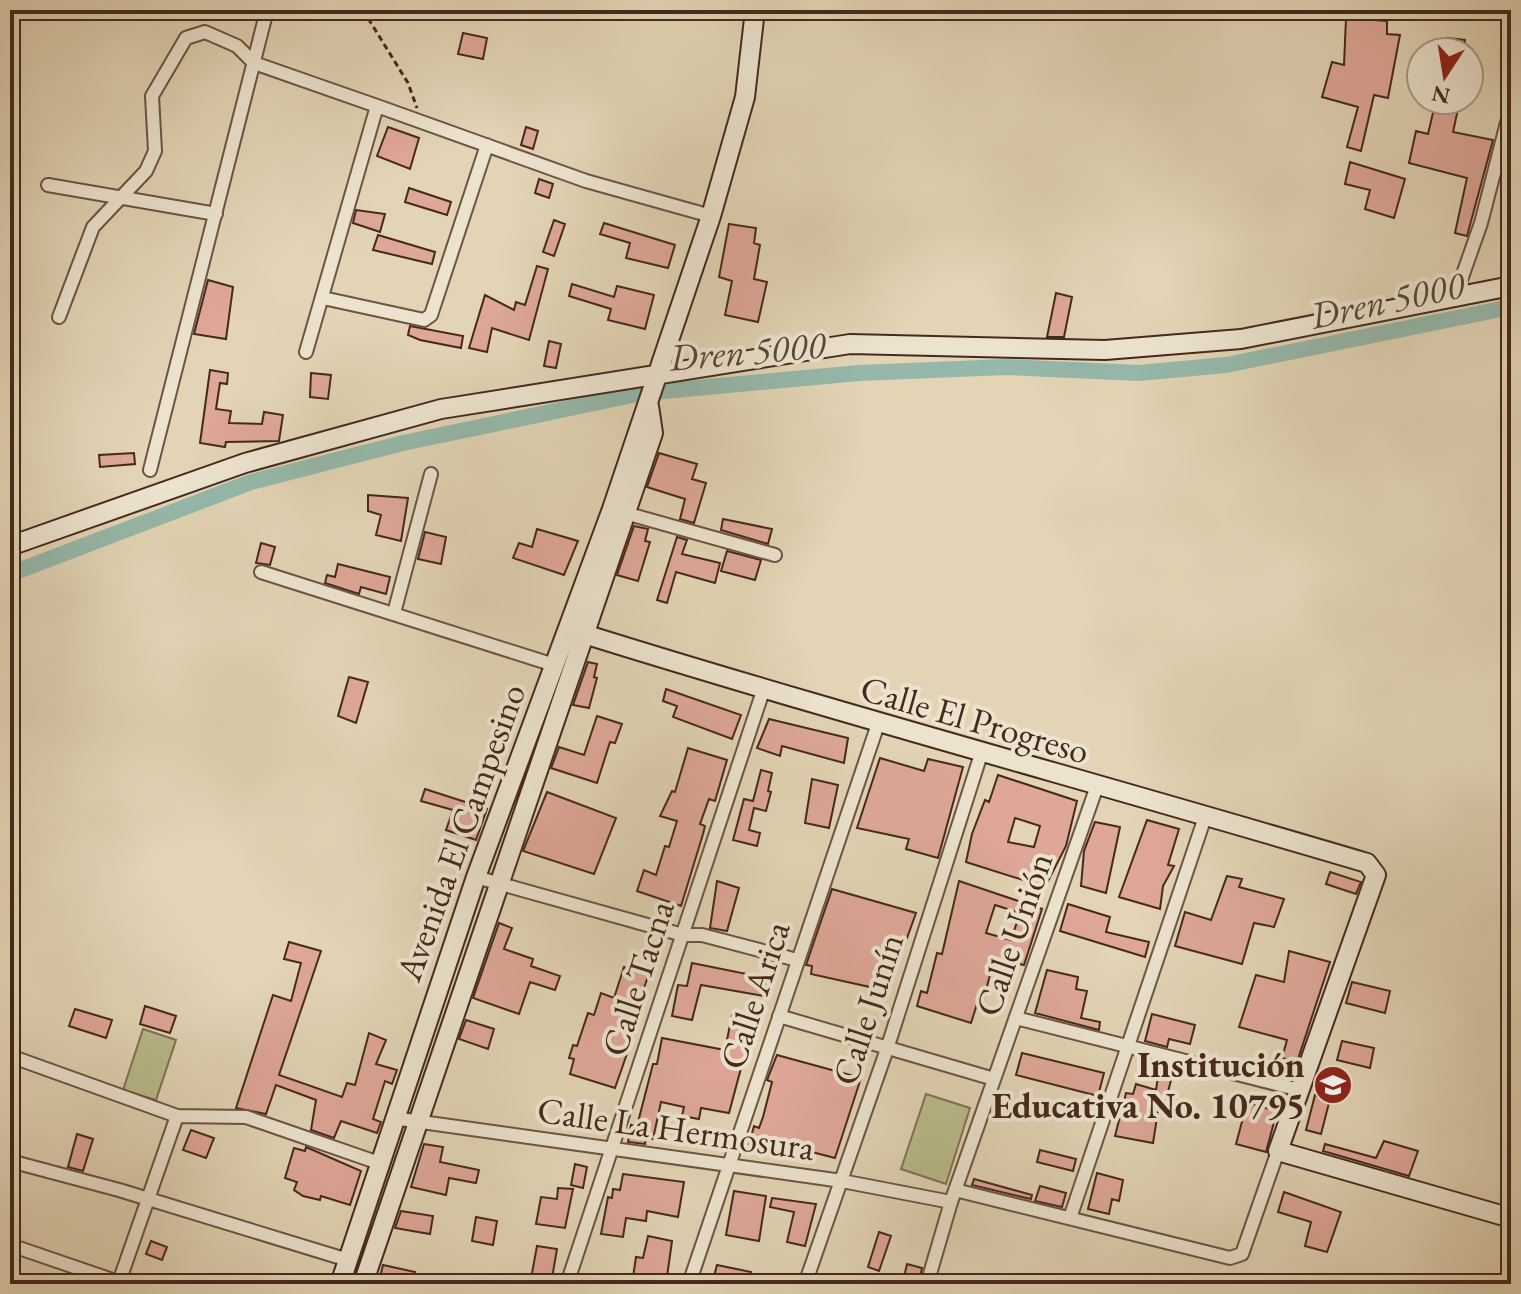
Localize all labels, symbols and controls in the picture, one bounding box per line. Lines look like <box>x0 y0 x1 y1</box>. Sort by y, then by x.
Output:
north arrow <box>1405 36 1485 116</box>
text: N <box>1429 79 1453 111</box>
water label: Dren 5000 <box>1304 259 1470 340</box>
water label: Dren 5000 <box>666 319 829 382</box>
street label: Calle El Progreso <box>855 664 1095 775</box>
street label: Avenida El Campesino <box>385 677 536 988</box>
street label: Calle Unión <box>964 846 1063 1022</box>
street label: Calle Tacna <box>590 894 685 1062</box>
street label: Calle Arica <box>709 915 801 1075</box>
street label: Calle Junín <box>821 927 914 1091</box>
place label: Institución Educativa No. 10795 <box>991 1041 1305 1129</box>
school or university icon: Institución Educativa No. 10795 <box>1312 1064 1354 1106</box>
street label: Calle La Hermosura <box>534 1086 818 1171</box>

